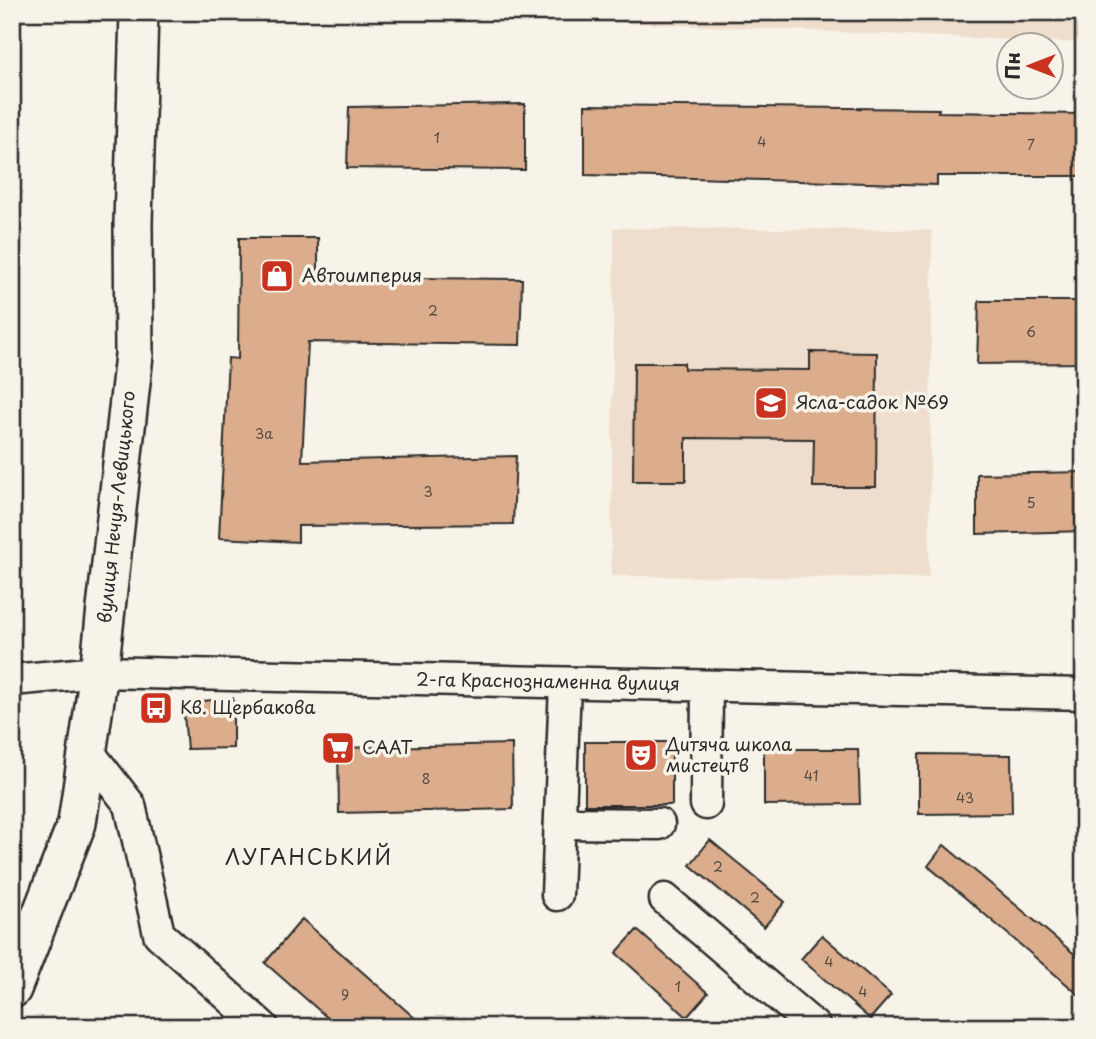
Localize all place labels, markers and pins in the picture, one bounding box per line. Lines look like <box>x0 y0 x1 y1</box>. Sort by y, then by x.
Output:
shop icon: Автоимперия <box>258 257 296 295</box>
place label: Автоимперия <box>302 261 422 288</box>
school or university icon: Ясла-садок №69 <box>752 384 790 422</box>
place label: Ясла-садок №69 <box>796 388 949 415</box>
bus stop icon: Кв. Щербакова <box>137 689 175 727</box>
place label: Кв. Щербакова <box>180 693 316 720</box>
supermarket icon: СААТ <box>319 729 357 767</box>
place label: Дитяча школа мистецтв <box>665 730 793 778</box>
place label: СААТ <box>362 733 413 760</box>
theatre icon: Дитяча школа мистецтв <box>622 736 660 774</box>

